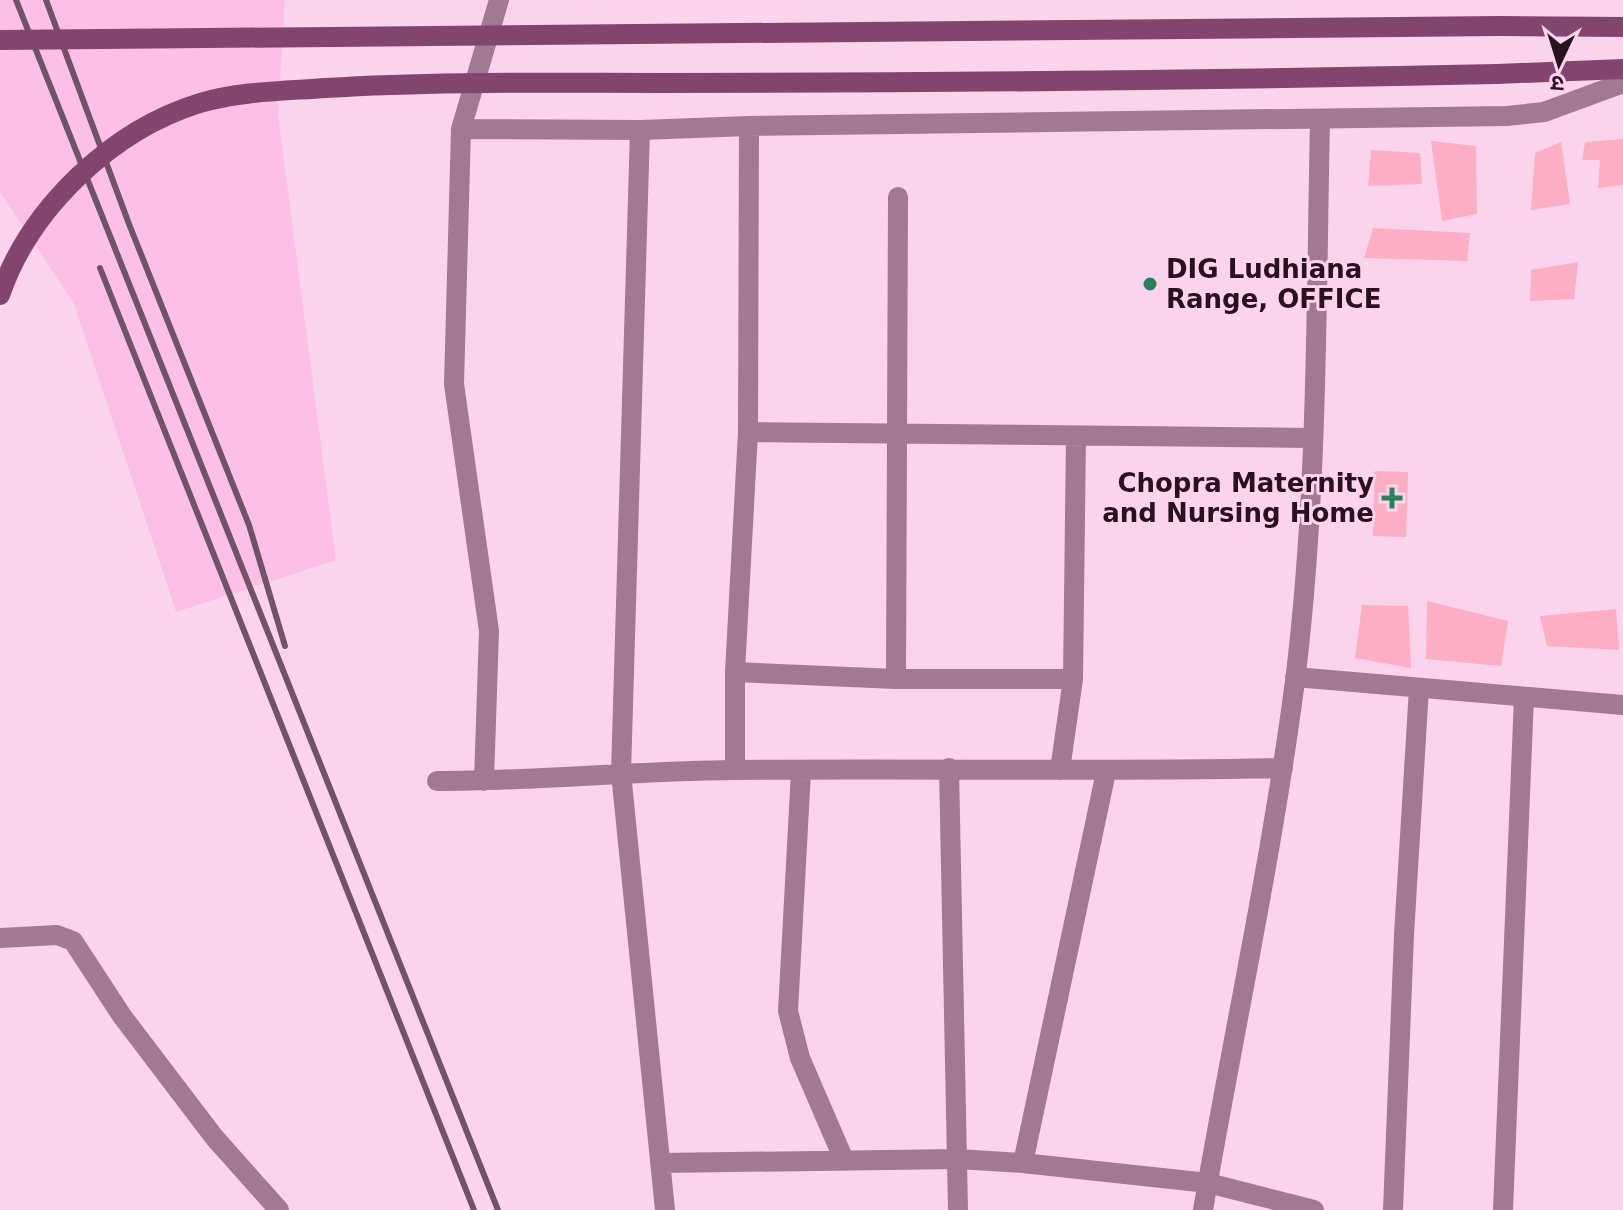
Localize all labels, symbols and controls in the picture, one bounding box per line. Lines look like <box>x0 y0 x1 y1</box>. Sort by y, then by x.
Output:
north arrow <box>1519 24 1599 104</box>
text: उ <box>1549 70 1565 96</box>
place label: DIG Ludhiana Range, OFFICE <box>1166 254 1381 314</box>
marker: DIG Ludhiana Range, OFFICE <box>1141 275 1159 293</box>
place label: Chopra Maternity and Nursing Home <box>1102 468 1374 528</box>
marker: Chopra Maternity and Nursing Home <box>1381 487 1403 509</box>

